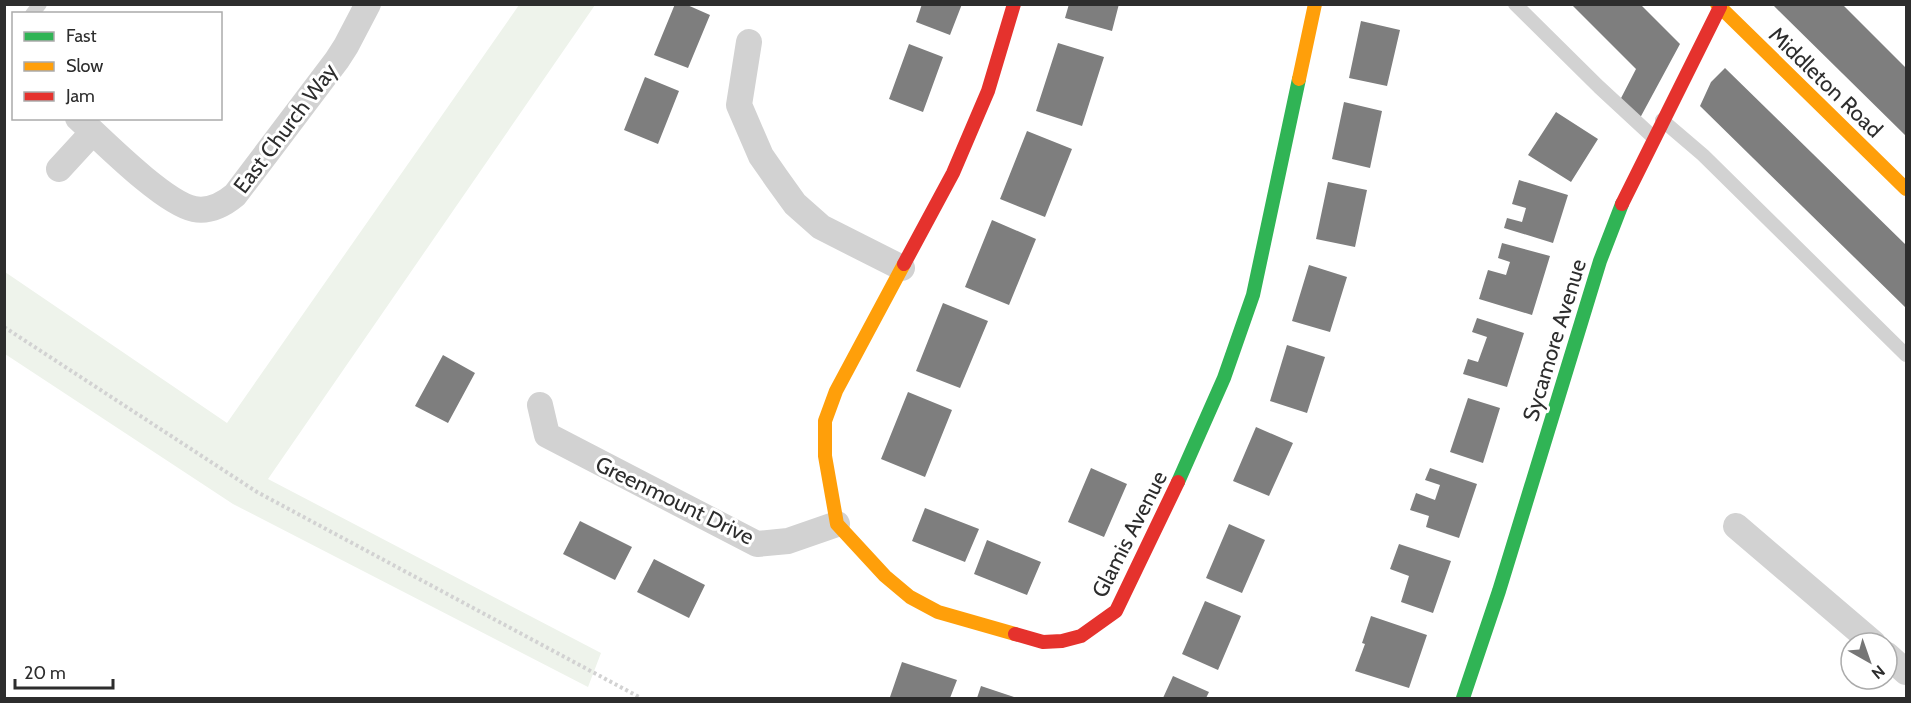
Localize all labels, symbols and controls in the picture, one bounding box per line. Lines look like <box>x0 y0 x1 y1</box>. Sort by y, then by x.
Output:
legend <box>12 12 222 120</box>
street label: Middleton Road <box>1763 21 1888 143</box>
text: Fast <box>66 25 97 47</box>
text: Slow <box>66 55 103 77</box>
street label: East Church Way <box>228 58 343 199</box>
text: Jam <box>65 85 95 107</box>
street label: Sycamore Avenue <box>1517 256 1592 424</box>
street label: Greenmount Drive <box>591 450 758 550</box>
street label: Glamis Avenue <box>1086 467 1173 602</box>
north arrow <box>1839 631 1899 691</box>
scale bar <box>15 652 112 690</box>
text: N <box>1868 661 1889 683</box>
text: 20 m <box>24 662 66 684</box>

